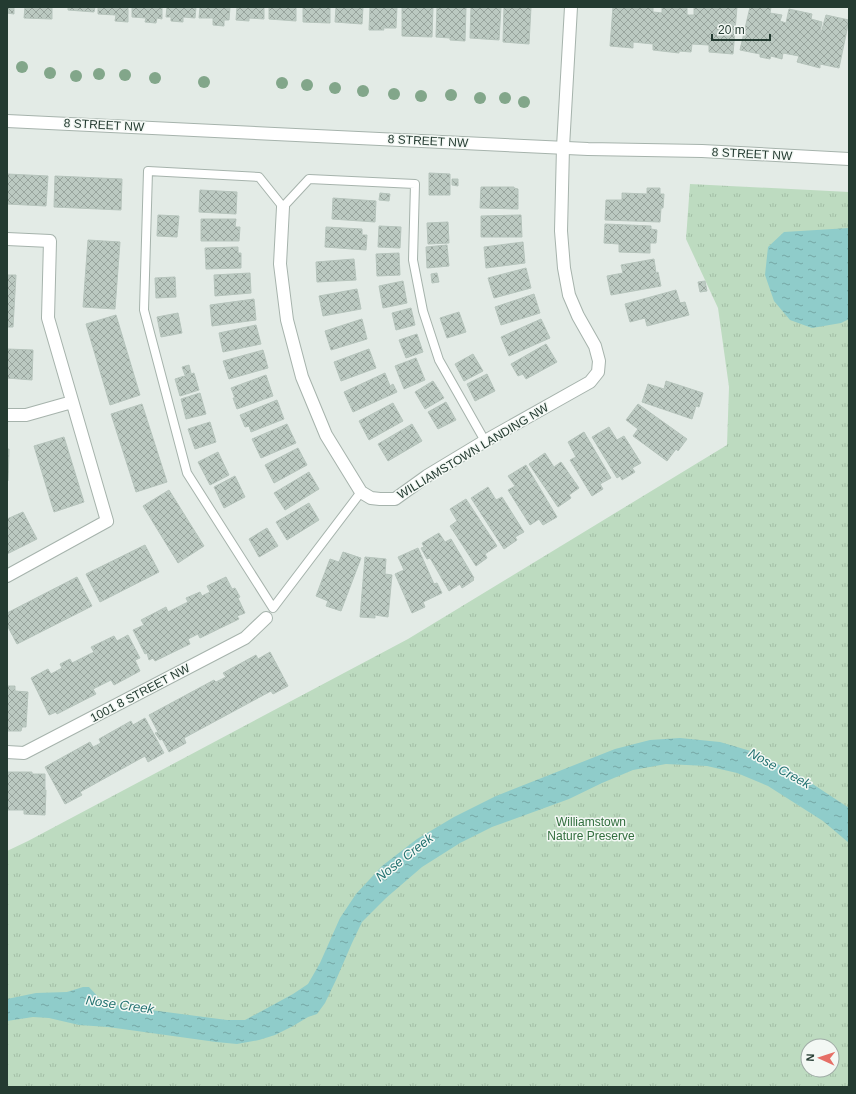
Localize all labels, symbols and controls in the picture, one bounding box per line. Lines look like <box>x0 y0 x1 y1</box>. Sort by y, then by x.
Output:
scale bar <box>712 16 770 42</box>
text: 20 m <box>718 23 745 37</box>
street label: 8 STREET NW <box>63 116 145 134</box>
street label: 8 STREET NW <box>387 132 469 150</box>
street label: 8 STREET NW <box>711 145 793 163</box>
street label: WILLIAMSTOWN LANDING NW <box>395 400 552 502</box>
street label: 1001 8 STREET NW <box>88 661 193 725</box>
water label: Nose Creek <box>746 745 815 792</box>
park label: Williamstown Nature Preserve <box>547 815 635 843</box>
water label: Nose Creek <box>373 829 437 884</box>
water label: Nose Creek <box>85 992 156 1017</box>
north arrow <box>800 1038 840 1078</box>
text: N <box>804 1053 816 1062</box>

